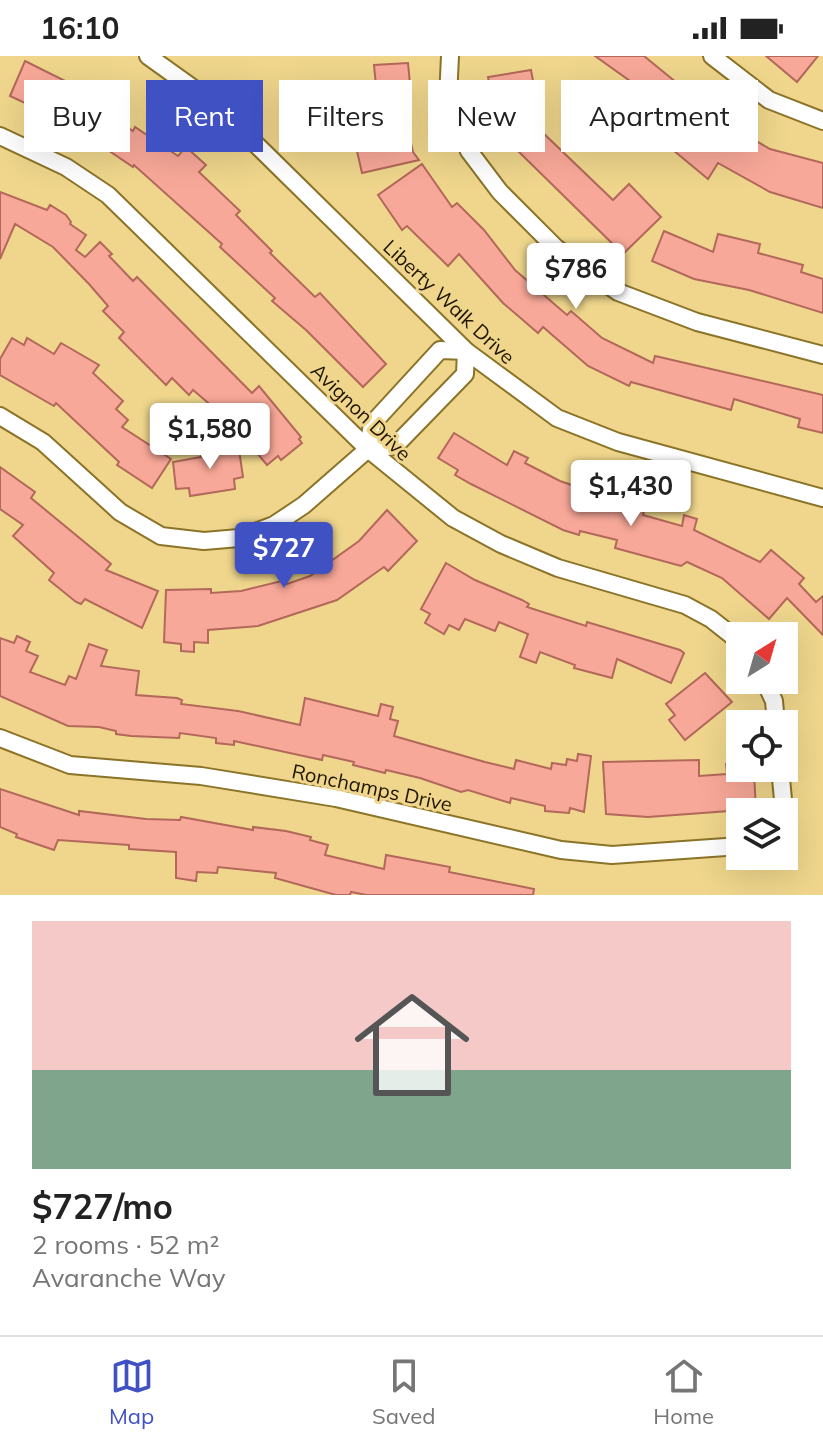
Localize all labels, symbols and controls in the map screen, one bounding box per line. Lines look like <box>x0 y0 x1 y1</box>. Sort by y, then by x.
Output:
text: 16:10 <box>40 9 119 47</box>
chip: Buy <box>24 80 130 152</box>
chip: Rent <box>146 80 263 152</box>
chip: Filters <box>279 80 412 152</box>
chip: New <box>428 80 545 152</box>
chip: Apartment <box>561 80 758 152</box>
street label: Liberty Walk Drive <box>378 234 520 369</box>
pin: $786 <box>529 243 623 311</box>
text: $786 <box>545 252 607 285</box>
street label: Avignon Drive <box>306 357 417 466</box>
pin: $1,580 <box>145 403 275 471</box>
text: $1,580 <box>168 412 252 445</box>
pin: $1,430 <box>566 460 696 528</box>
text: $1,430 <box>589 469 673 502</box>
pin: $727 <box>237 522 331 590</box>
text: $727 <box>253 531 315 564</box>
north arrow <box>726 622 798 694</box>
map controls <box>726 622 798 870</box>
button: locate <box>726 710 798 782</box>
street label: Ronchamps Drive <box>290 758 455 817</box>
button: layers <box>726 798 798 870</box>
icon: home <box>340 973 484 1117</box>
text: $727/mo <box>32 1185 173 1228</box>
text: 2 rooms · 52 m² <box>32 1228 219 1261</box>
text: Avaranche Way <box>32 1261 225 1294</box>
tab: Map <box>109 1354 154 1430</box>
tab: Saved <box>372 1354 436 1430</box>
tab: Home <box>653 1354 714 1430</box>

